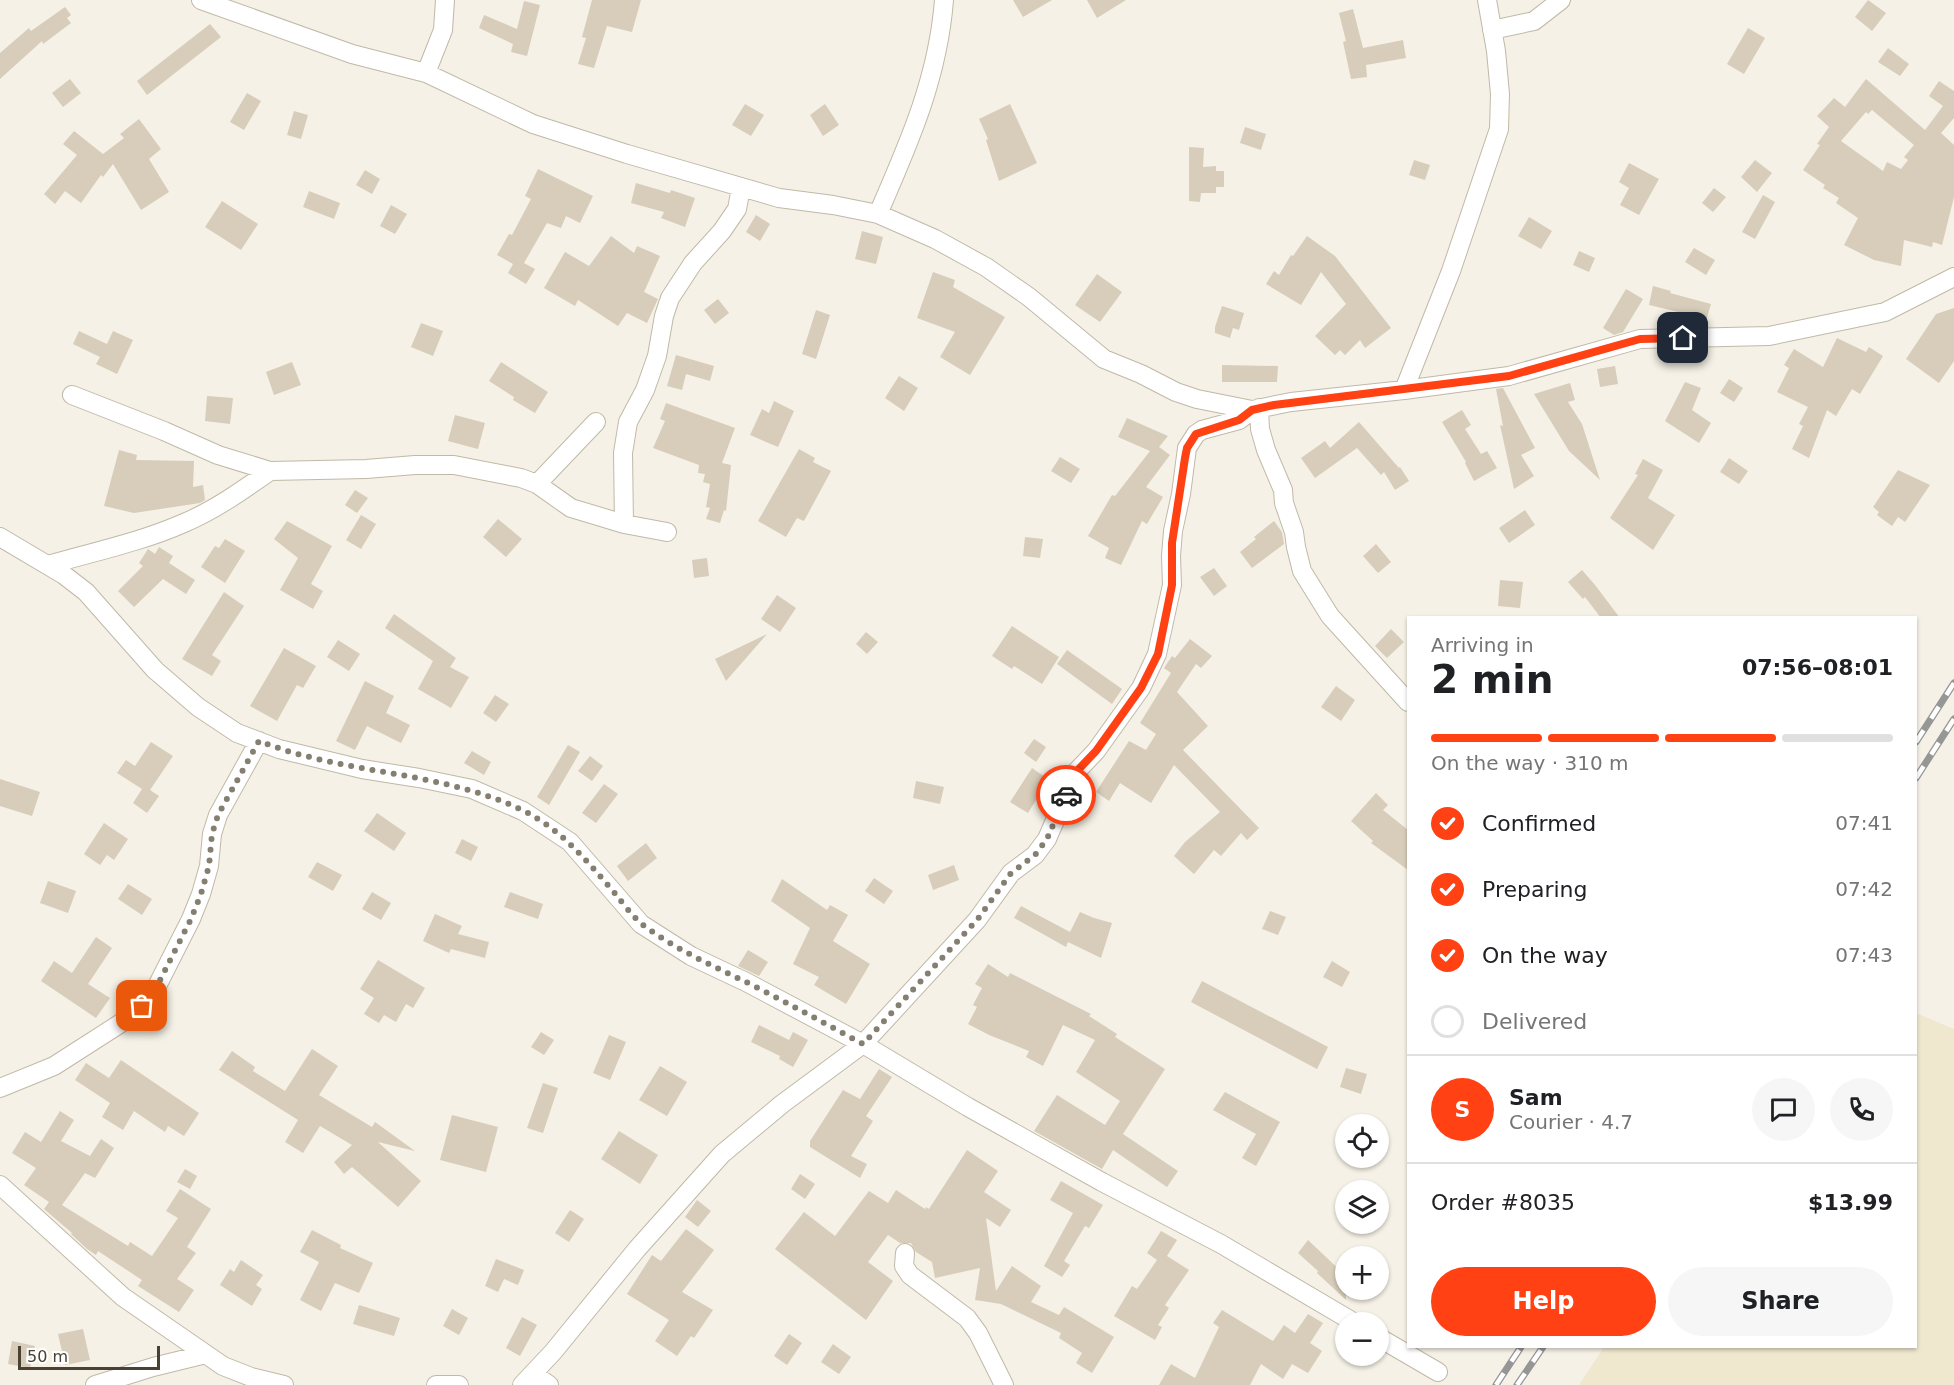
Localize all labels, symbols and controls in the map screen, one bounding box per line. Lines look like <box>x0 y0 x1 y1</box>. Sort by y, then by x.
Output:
pin <box>1657 312 1708 363</box>
icon: home <box>1666 321 1699 354</box>
text: Arriving in <box>1431 633 1534 657</box>
text: 07:56–08:01 <box>1742 655 1893 680</box>
text: 2 min <box>1431 657 1553 702</box>
text: On the way · 310 m <box>1431 751 1629 775</box>
courier <box>1036 765 1096 825</box>
icon: car <box>1050 779 1083 812</box>
icon: check <box>1431 807 1464 840</box>
text: Confirmed <box>1482 811 1596 836</box>
text: 07:41 <box>1835 811 1893 835</box>
icon: check <box>1431 873 1464 906</box>
text: Preparing <box>1482 877 1588 902</box>
text: 07:42 <box>1835 877 1893 901</box>
icon: check <box>1431 939 1464 972</box>
text: On the way <box>1482 943 1608 968</box>
text: 07:43 <box>1835 943 1893 967</box>
pin <box>116 980 167 1031</box>
icon: bag <box>125 989 158 1022</box>
text: Delivered <box>1482 1009 1587 1034</box>
button: chat <box>1752 1078 1815 1141</box>
button: phone <box>1830 1078 1893 1141</box>
text: Sam <box>1509 1085 1563 1110</box>
text: S <box>1455 1097 1470 1122</box>
text: Courier · 4.7 <box>1509 1110 1633 1134</box>
map controls <box>1335 1114 1389 1366</box>
button: locate <box>1335 1114 1389 1168</box>
button: layers <box>1335 1180 1389 1234</box>
text: Order #8035 <box>1431 1190 1575 1215</box>
text: $13.99 <box>1808 1190 1893 1215</box>
button: + <box>1335 1246 1389 1300</box>
button: Help <box>1431 1267 1656 1336</box>
button: Share <box>1668 1267 1893 1336</box>
button: − <box>1335 1312 1389 1366</box>
scale bar <box>18 1343 160 1370</box>
text: 50 m <box>27 1347 68 1366</box>

